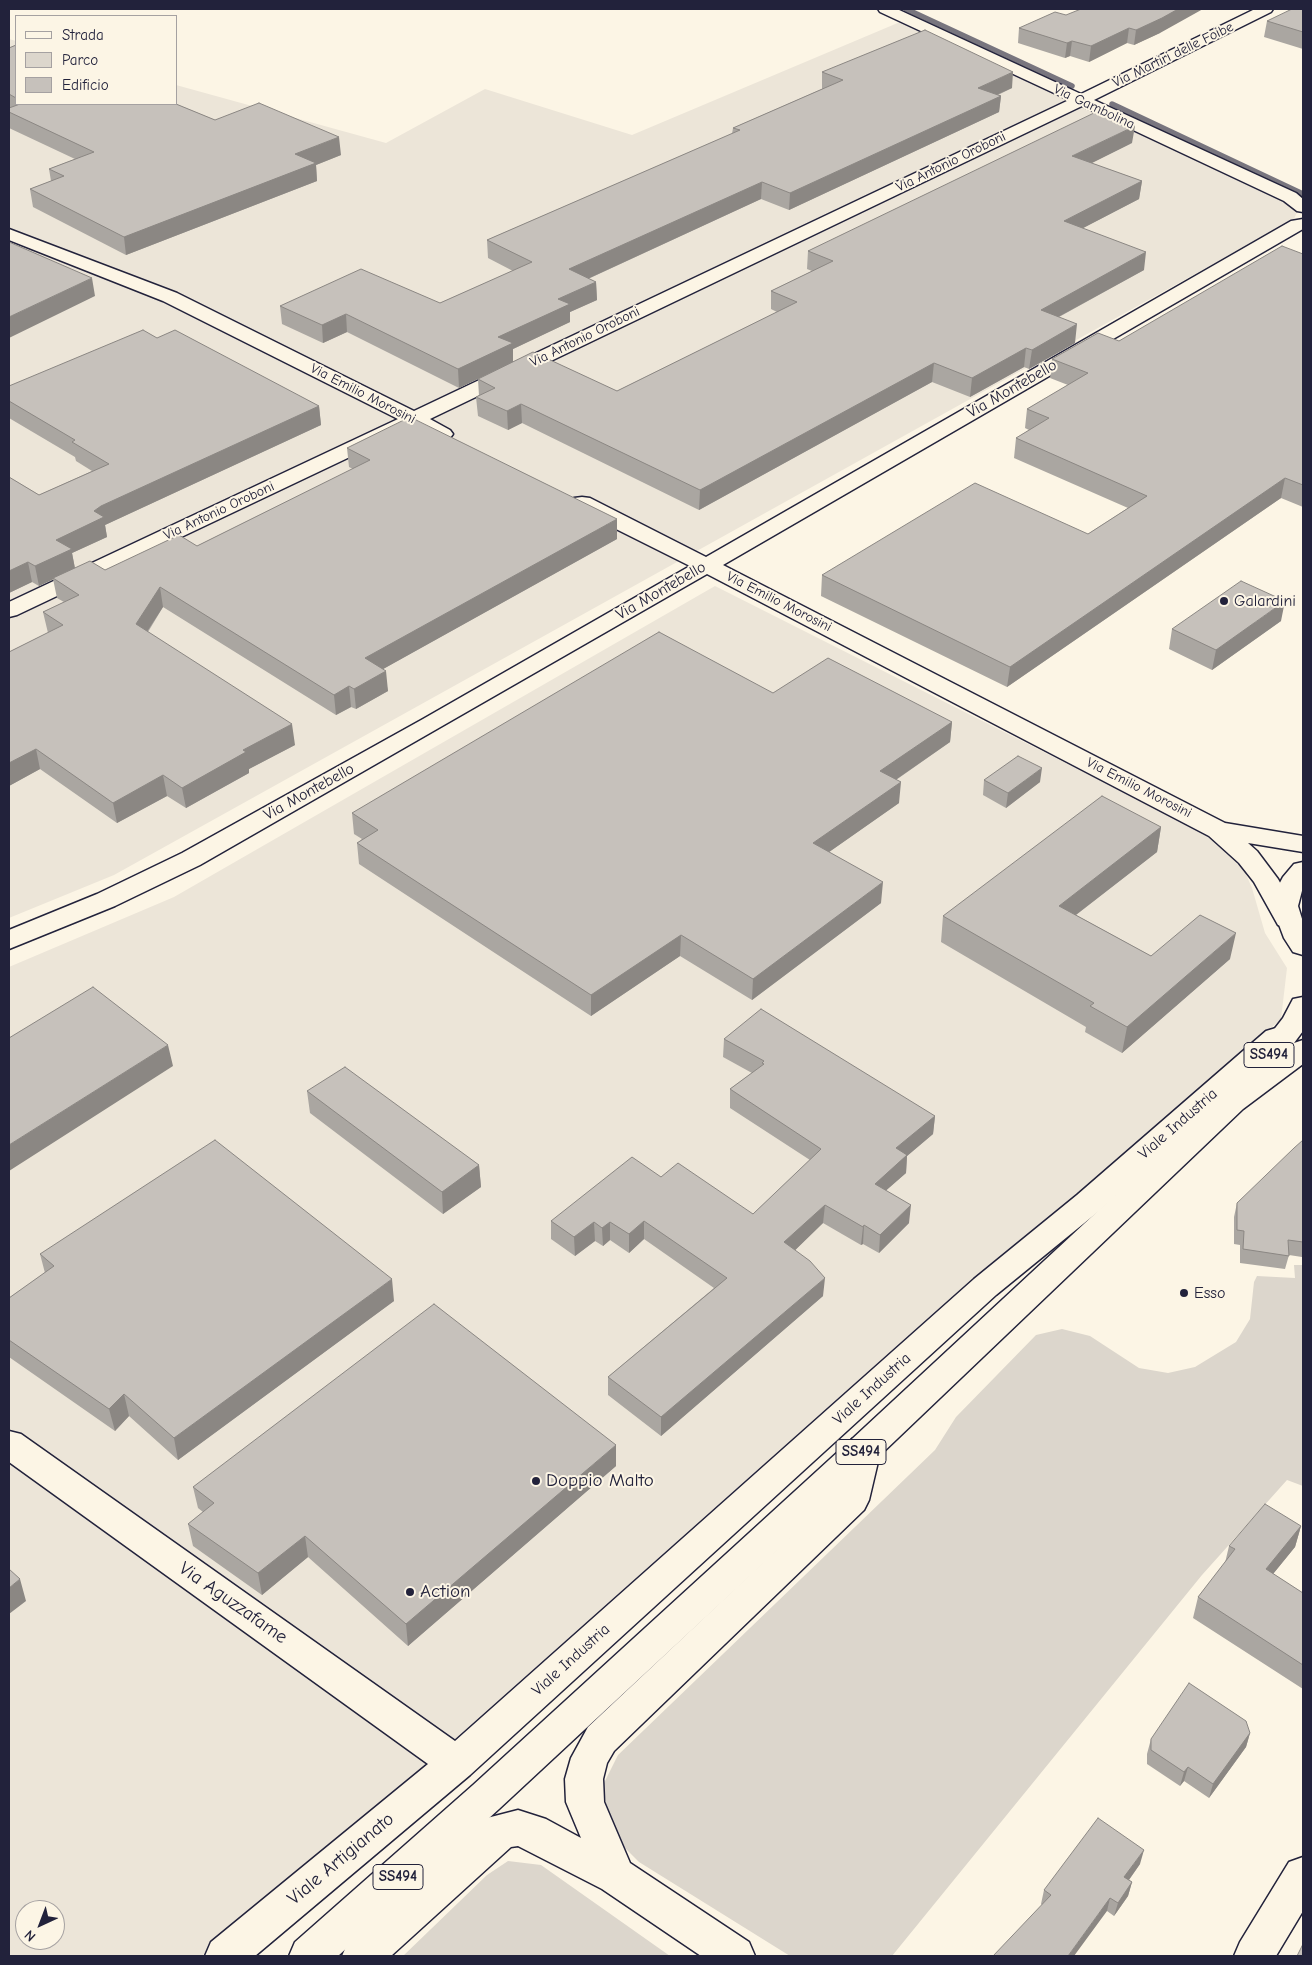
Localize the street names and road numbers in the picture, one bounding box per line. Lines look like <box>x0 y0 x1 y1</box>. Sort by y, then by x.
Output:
street label: Via Martiri delle Foibe <box>1110 18 1236 92</box>
street label: Via Gambolina <box>1051 81 1137 133</box>
street label: Via Antonio Oroboni <box>893 128 1009 196</box>
street label: Via Antonio Oroboni <box>527 303 643 371</box>
street label: Via Montebello <box>964 356 1060 422</box>
street label: Via Emilio Morosini <box>308 360 418 428</box>
street label: Via Antonio Oroboni <box>161 478 277 544</box>
street label: Via Montebello <box>613 558 709 624</box>
street label: Via Emilio Morosini <box>724 568 834 636</box>
street label: Via Emilio Morosini <box>1084 754 1194 822</box>
street label: Via Montebello <box>260 759 358 825</box>
road number: SS494 <box>1244 1042 1294 1068</box>
street label: Viale Industria <box>1135 1084 1221 1164</box>
street label: Viale Industria <box>829 1349 915 1429</box>
road number: SS494 <box>836 1440 886 1464</box>
street label: Via Aguzzafame <box>174 1557 292 1649</box>
street label: Viale Industria <box>528 1620 614 1700</box>
street label: Viale Artigianato <box>283 1808 399 1910</box>
road number: SS494 <box>373 1864 423 1890</box>

